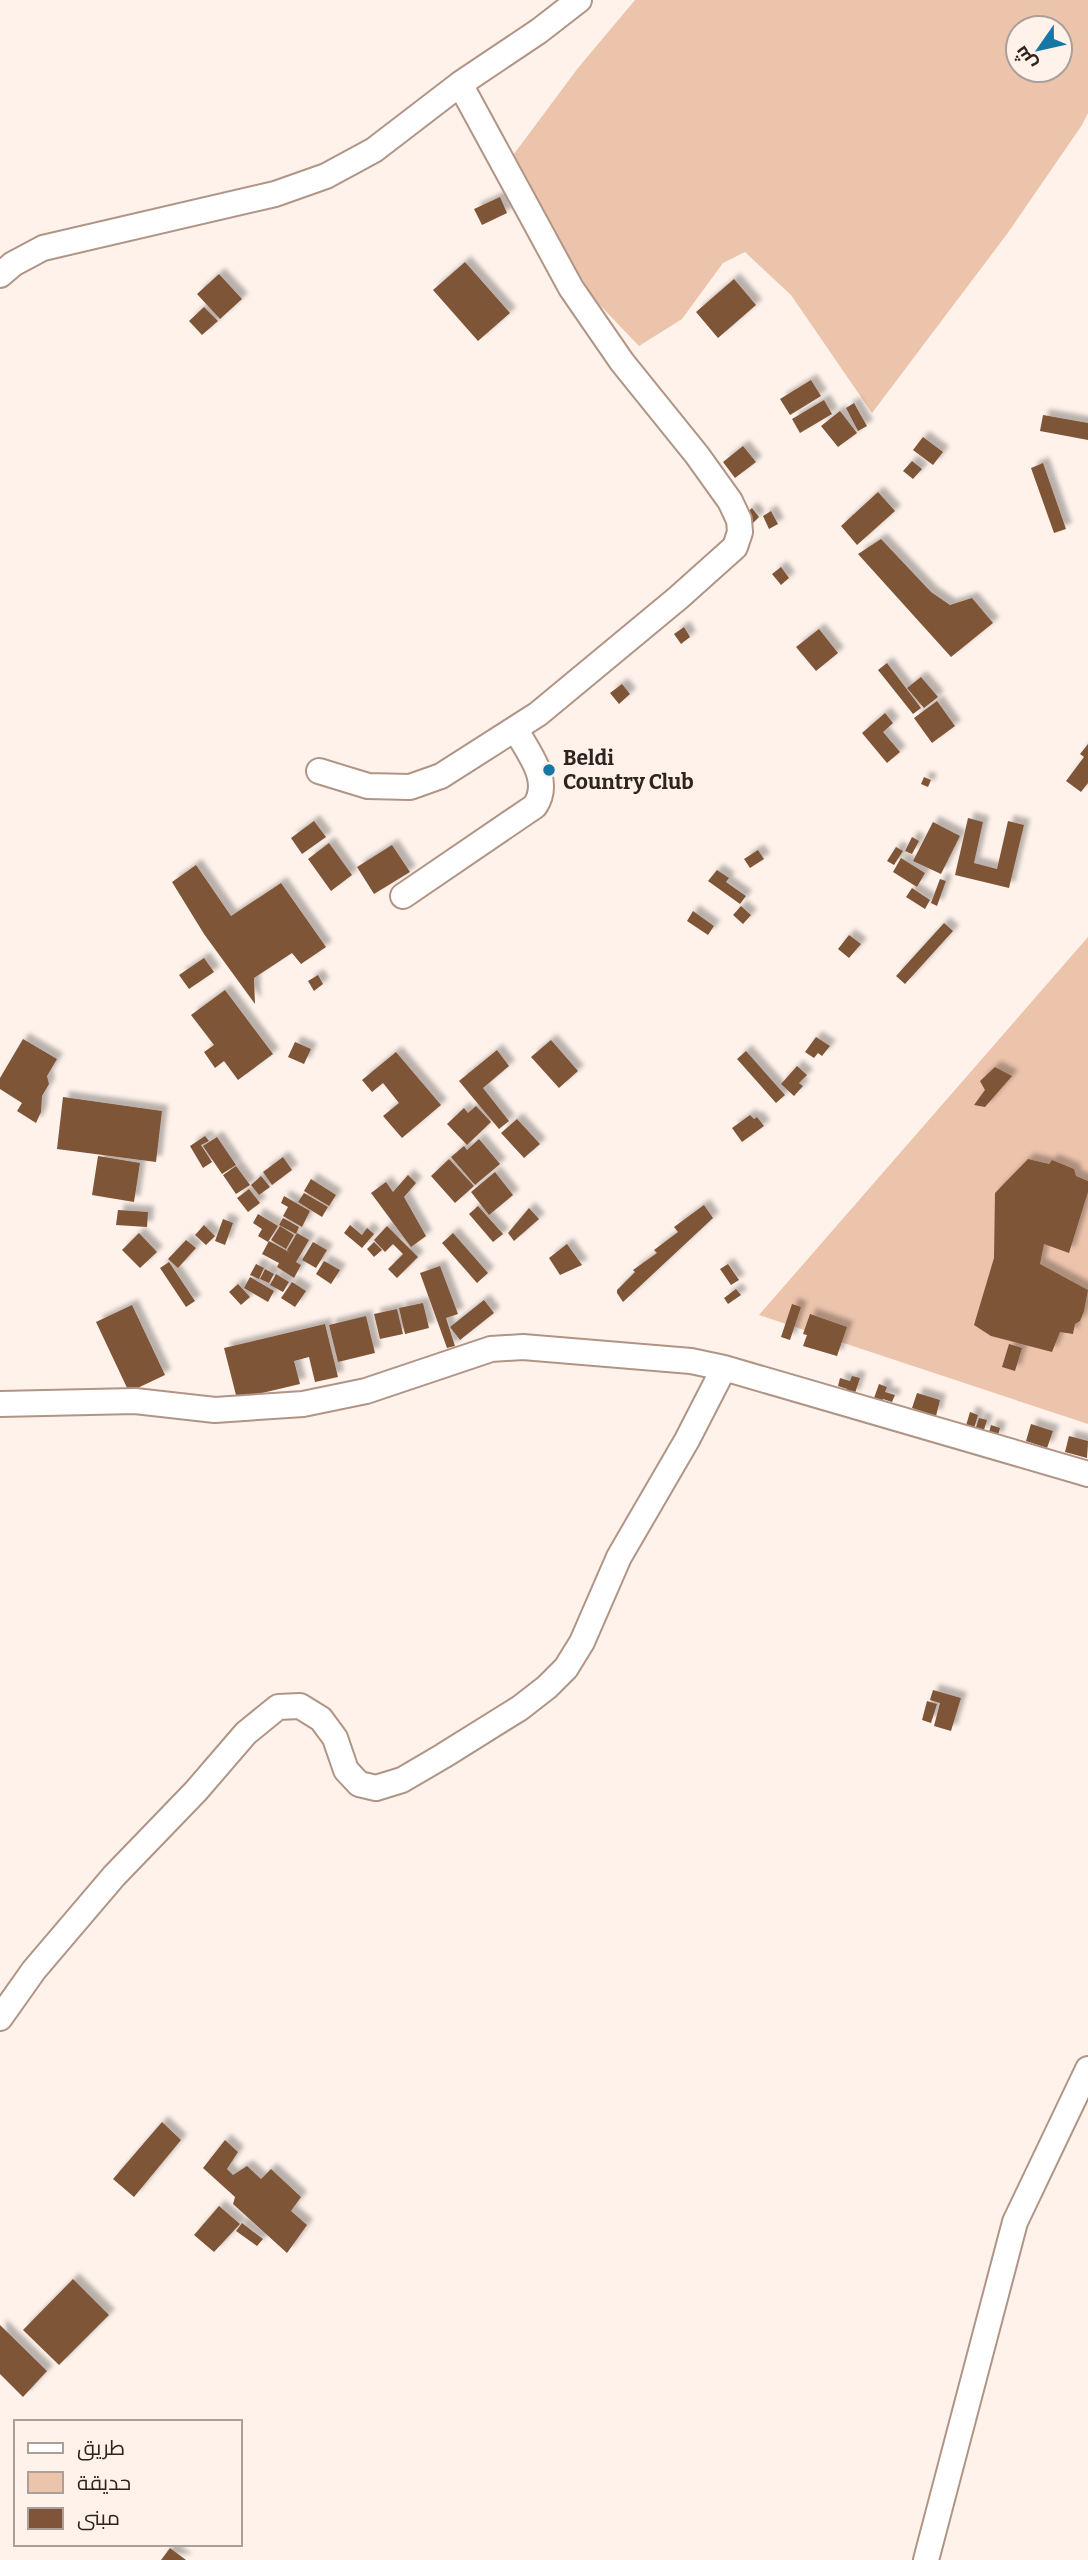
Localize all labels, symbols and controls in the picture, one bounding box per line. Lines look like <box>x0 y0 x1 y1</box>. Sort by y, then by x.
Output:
north arrow <box>1004 14 1074 84</box>
text: ش <box>1009 42 1042 75</box>
place label: Beldi Country Club <box>563 745 694 795</box>
marker: Beldi Country Club <box>541 762 557 778</box>
legend <box>14 2420 242 2546</box>
text: طريق <box>77 2435 125 2461</box>
text: حديقة <box>77 2470 131 2496</box>
text: مبنى <box>77 2505 120 2531</box>

